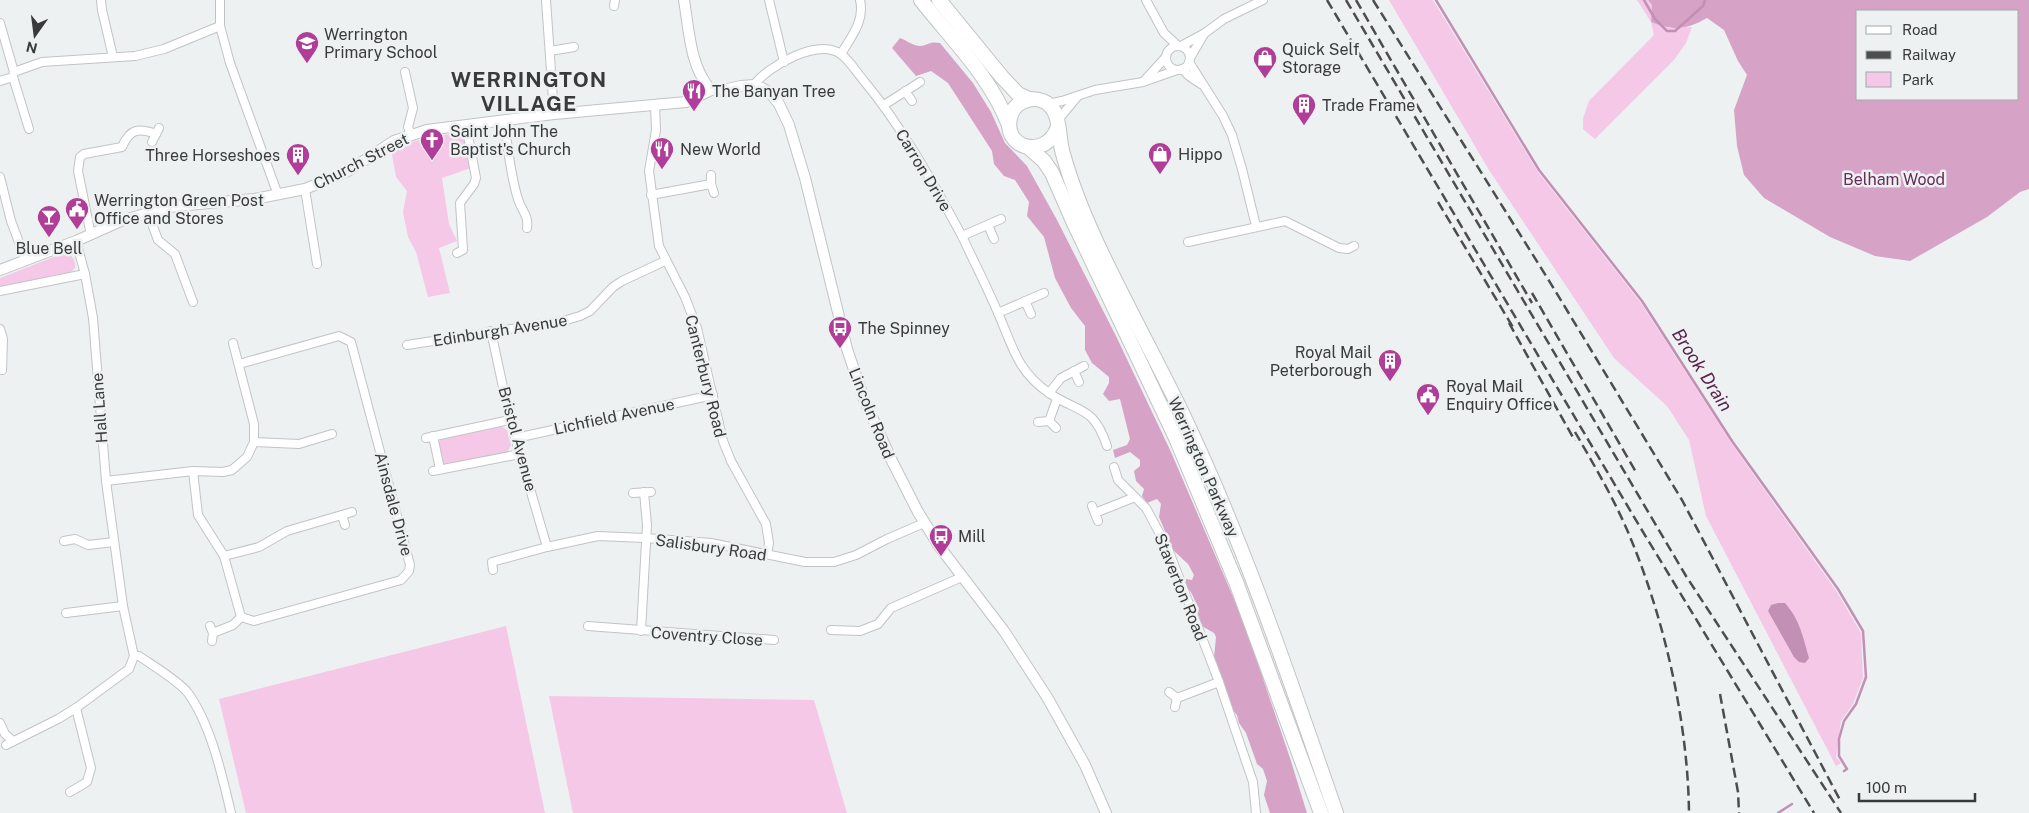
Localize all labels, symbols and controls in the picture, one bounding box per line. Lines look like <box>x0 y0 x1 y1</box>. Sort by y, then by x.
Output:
north arrow <box>10 10 60 60</box>
legend <box>1856 10 2019 100</box>
text: Road <box>1902 21 1938 38</box>
place label: Werrington Primary School <box>324 25 438 62</box>
school or university icon: Werrington Primary School <box>294 30 320 64</box>
text: N <box>25 39 39 57</box>
place label: Quick Self Storage <box>1282 40 1359 77</box>
shop icon: Quick Self Storage <box>1252 45 1278 79</box>
text: Railway <box>1902 46 1956 63</box>
district label: WERRINGTON VILLAGE <box>451 67 607 116</box>
text: Park <box>1902 71 1934 88</box>
restaurant icon: The Banyan Tree <box>681 78 707 112</box>
place label: The Banyan Tree <box>712 82 836 101</box>
building icon: Trade Frame <box>1291 92 1317 126</box>
place label: Trade Frame <box>1322 96 1415 115</box>
place label: Saint John The Baptist's Church <box>450 122 571 159</box>
street label: Carron Drive <box>892 126 956 215</box>
church icon: Saint John The Baptist's Church <box>419 127 445 161</box>
street label: Church Street <box>310 129 412 194</box>
restaurant icon: New World <box>649 136 675 170</box>
place label: New World <box>680 140 761 159</box>
shop icon: Hippo <box>1147 141 1173 175</box>
building icon: Three Horseshoes <box>285 142 311 176</box>
place label: Hippo <box>1178 145 1222 164</box>
place label: Three Horseshoes <box>145 146 280 165</box>
park label: Belham Wood <box>1843 170 1945 189</box>
place label: Werrington Green Post Office and Stores <box>94 191 264 228</box>
public building icon: Werrington Green Post Office and Stores <box>64 196 90 230</box>
bar icon: Blue Bell <box>36 204 62 238</box>
place label: Blue Bell <box>16 239 83 258</box>
street label: Edinburgh Avenue <box>432 310 569 350</box>
street label: Canterbury Road <box>681 313 730 439</box>
bus stop icon: The Spinney <box>827 315 853 349</box>
place label: The Spinney <box>858 319 950 338</box>
water label: Brook Drain <box>1668 324 1737 415</box>
place label: Royal Mail Peterborough <box>1270 343 1372 380</box>
building icon: Royal Mail Peterborough <box>1377 348 1403 382</box>
street label: Lincoln Road <box>845 365 898 461</box>
street label: Hall Lane <box>88 372 111 444</box>
place label: Royal Mail Enquiry Office <box>1446 377 1552 414</box>
public building icon: Royal Mail Enquiry Office <box>1415 382 1441 416</box>
street label: Bristol Avenue <box>494 385 541 494</box>
street label: Lichfield Avenue <box>552 394 676 439</box>
street label: Werrington Parkway <box>1164 394 1243 541</box>
street label: Ainsdale Drive <box>371 450 416 558</box>
bus stop icon: Mill <box>928 523 954 557</box>
place label: Mill <box>958 527 986 546</box>
street label: Salisbury Road <box>654 530 768 565</box>
street label: Staverton Road <box>1150 531 1211 644</box>
street label: Coventry Close <box>650 623 764 650</box>
scale bar <box>1859 770 1975 802</box>
text: 100 m <box>1866 779 1907 796</box>

